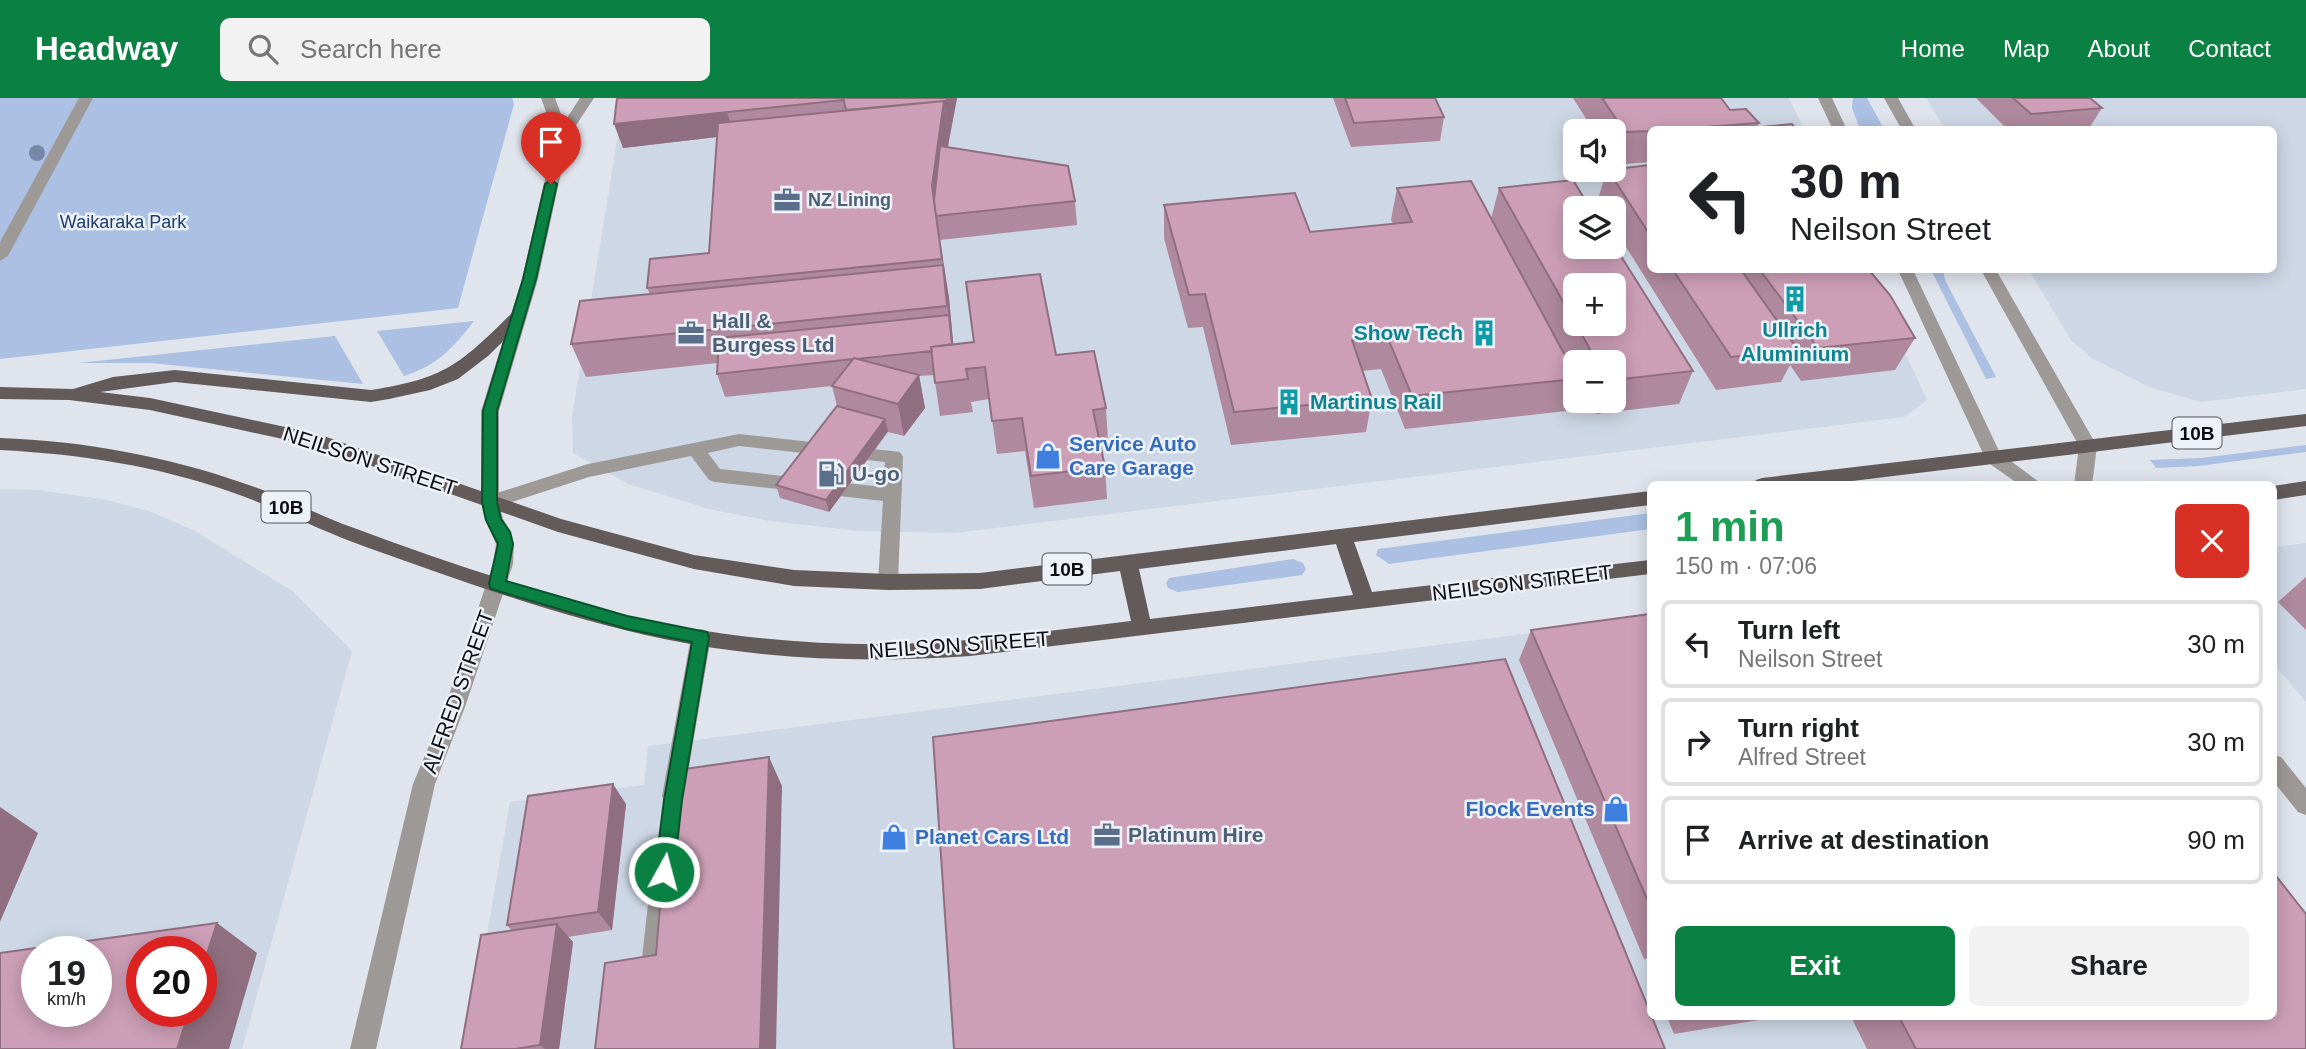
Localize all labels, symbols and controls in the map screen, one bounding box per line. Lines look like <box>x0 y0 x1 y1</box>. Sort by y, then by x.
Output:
search box <box>220 18 710 81</box>
text: Headway <box>35 30 178 67</box>
icon: search <box>244 30 282 68</box>
text: Search here <box>300 34 442 64</box>
text: Home <box>1901 35 1965 62</box>
text: Map <box>2003 35 2050 62</box>
text: About <box>2088 35 2150 62</box>
text: Contact <box>2188 35 2271 62</box>
pin <box>521 112 581 184</box>
map controls <box>1563 119 1626 413</box>
button: sound <box>1563 119 1626 182</box>
icon: arrive <box>532 123 570 161</box>
icon: left <box>1675 154 1766 245</box>
text: 30 m <box>1790 154 1902 208</box>
office icon: NZ Lining <box>772 185 802 215</box>
place label: NZ Lining <box>808 190 891 210</box>
button: layers <box>1563 196 1626 259</box>
text: Neilson Street <box>1790 211 1991 247</box>
park label: Waikaraka Park <box>60 212 187 232</box>
button: + <box>1563 273 1626 336</box>
building icon: Ullrich Aluminium <box>1780 284 1810 314</box>
place label: Hall & Burgess Ltd <box>712 309 835 356</box>
office icon: Hall & Burgess Ltd <box>676 318 706 348</box>
building icon: Show Tech <box>1469 318 1499 348</box>
place label: Ullrich Aluminium <box>1741 318 1849 365</box>
place label: Show Tech <box>1354 321 1463 344</box>
button: − <box>1563 350 1626 413</box>
building icon: Martinus Rail <box>1274 387 1304 417</box>
place label: Martinus Rail <box>1310 390 1442 413</box>
road number: 10B <box>2172 418 2222 448</box>
street label: NEILSON STREET <box>281 422 460 499</box>
place label: Service Auto Care Garage <box>1069 432 1197 479</box>
shop icon: Service Auto Care Garage <box>1033 441 1063 471</box>
fuel station icon: U-go <box>816 459 846 489</box>
place label: U-go <box>852 462 900 485</box>
road number: 10B <box>262 492 310 522</box>
text: 1 min <box>1675 503 1785 550</box>
button: close <box>2175 504 2249 578</box>
text: 150 m · 07:06 <box>1675 553 1817 579</box>
road number: 10B <box>1042 554 1092 584</box>
street label: NEILSON STREET <box>1431 560 1613 605</box>
street label: ALFRED STREET <box>417 607 498 776</box>
text: Turn left <box>1738 615 1840 645</box>
icon: left <box>1679 625 1717 663</box>
street label: NEILSON STREET <box>868 627 1050 662</box>
text: 30 m <box>2187 629 2245 659</box>
text: Neilson Street <box>1738 646 1882 672</box>
text: Turn right <box>1738 713 1859 743</box>
icon: right <box>1679 723 1717 761</box>
text: 30 m <box>2187 727 2245 757</box>
text: Alfred Street <box>1738 744 1866 770</box>
shop icon: Flock Events <box>1601 794 1631 824</box>
place label: Flock Events <box>1465 797 1595 820</box>
office icon: Platinum Hire <box>1092 820 1122 850</box>
icon: arrive <box>1679 821 1717 859</box>
shop icon: Planet Cars Ltd <box>879 822 909 852</box>
place label: Platinum Hire <box>1128 823 1263 846</box>
place label: Planet Cars Ltd <box>915 825 1069 848</box>
text: Arrive at destination <box>1738 825 1989 855</box>
text: 90 m <box>2187 825 2245 855</box>
position arrow <box>627 835 701 909</box>
button: Exit <box>1675 926 1955 1006</box>
button: Share <box>1969 926 2249 1006</box>
speed limit sign: 20 <box>126 936 217 1027</box>
text: 19 <box>47 953 86 992</box>
text: km/h <box>47 989 86 1009</box>

